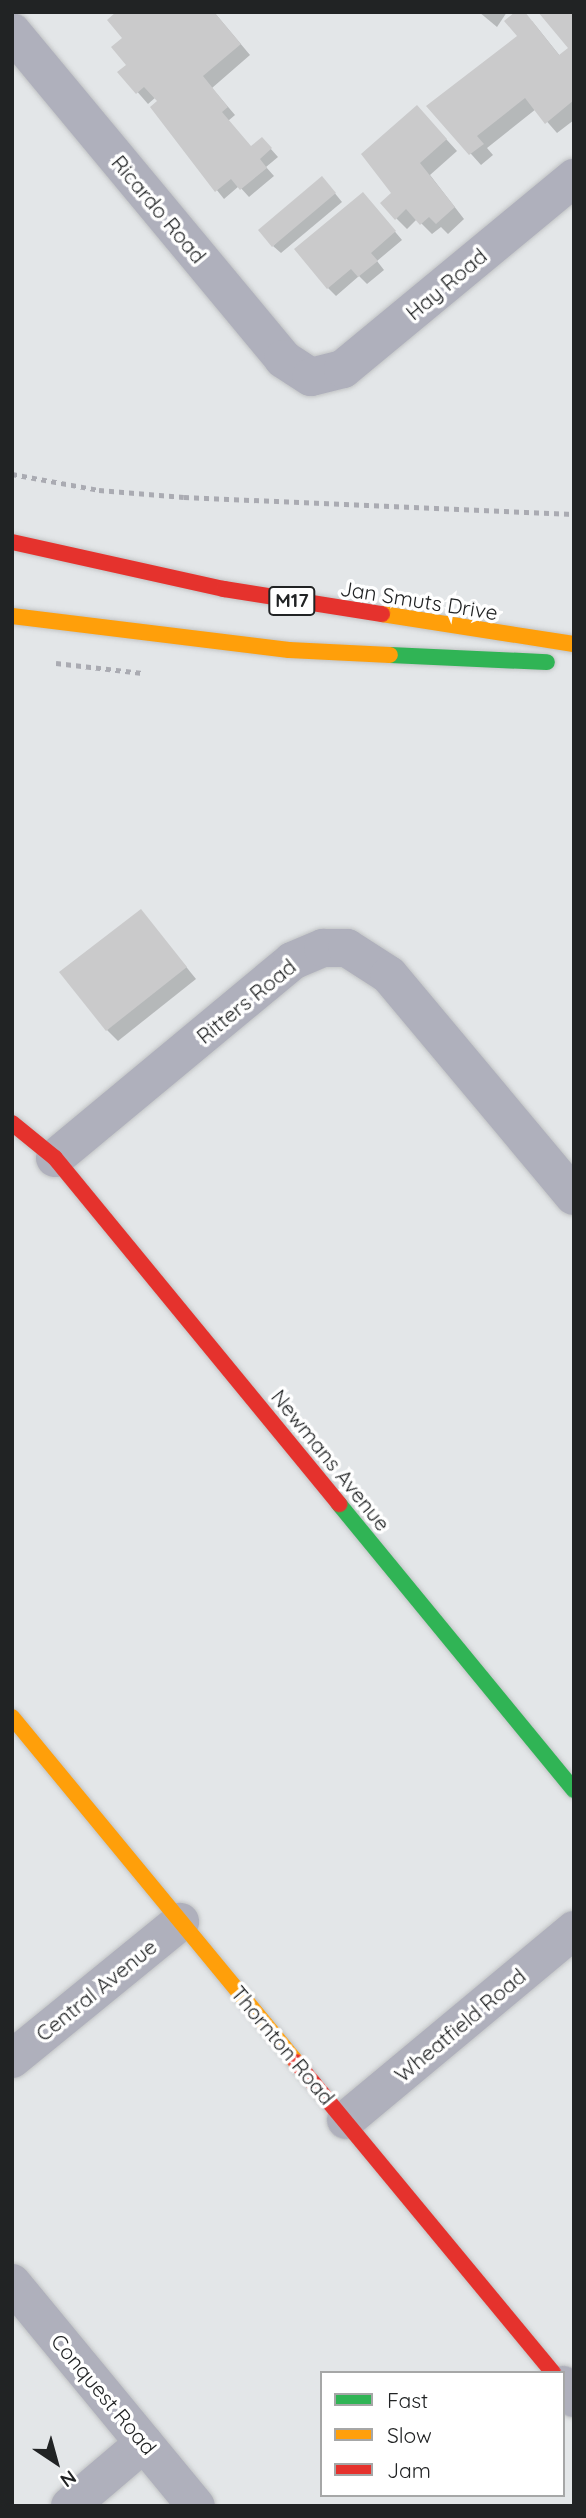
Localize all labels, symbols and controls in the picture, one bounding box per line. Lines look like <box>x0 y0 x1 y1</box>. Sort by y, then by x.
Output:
street label: Ricardo Road <box>107 150 211 268</box>
street label: Hay Road <box>401 243 491 325</box>
street label: Jan Smuts Drive <box>338 575 500 625</box>
road number: M17 <box>268 586 316 616</box>
street label: Ritters Road <box>191 953 301 1049</box>
street label: Newmans Avenue <box>266 1384 396 1536</box>
street label: Central Avenue <box>31 1934 161 2046</box>
street label: Wheatfield Road <box>389 1963 531 2087</box>
street label: Thornton Road <box>226 1981 340 2109</box>
street label: Conquest Road <box>46 2328 162 2460</box>
legend <box>320 2371 565 2497</box>
text: Fast <box>387 2387 428 2413</box>
text: Slow <box>387 2422 432 2448</box>
north arrow <box>21 2427 91 2497</box>
text: Jam <box>387 2457 431 2483</box>
text: N <box>56 2465 81 2493</box>

